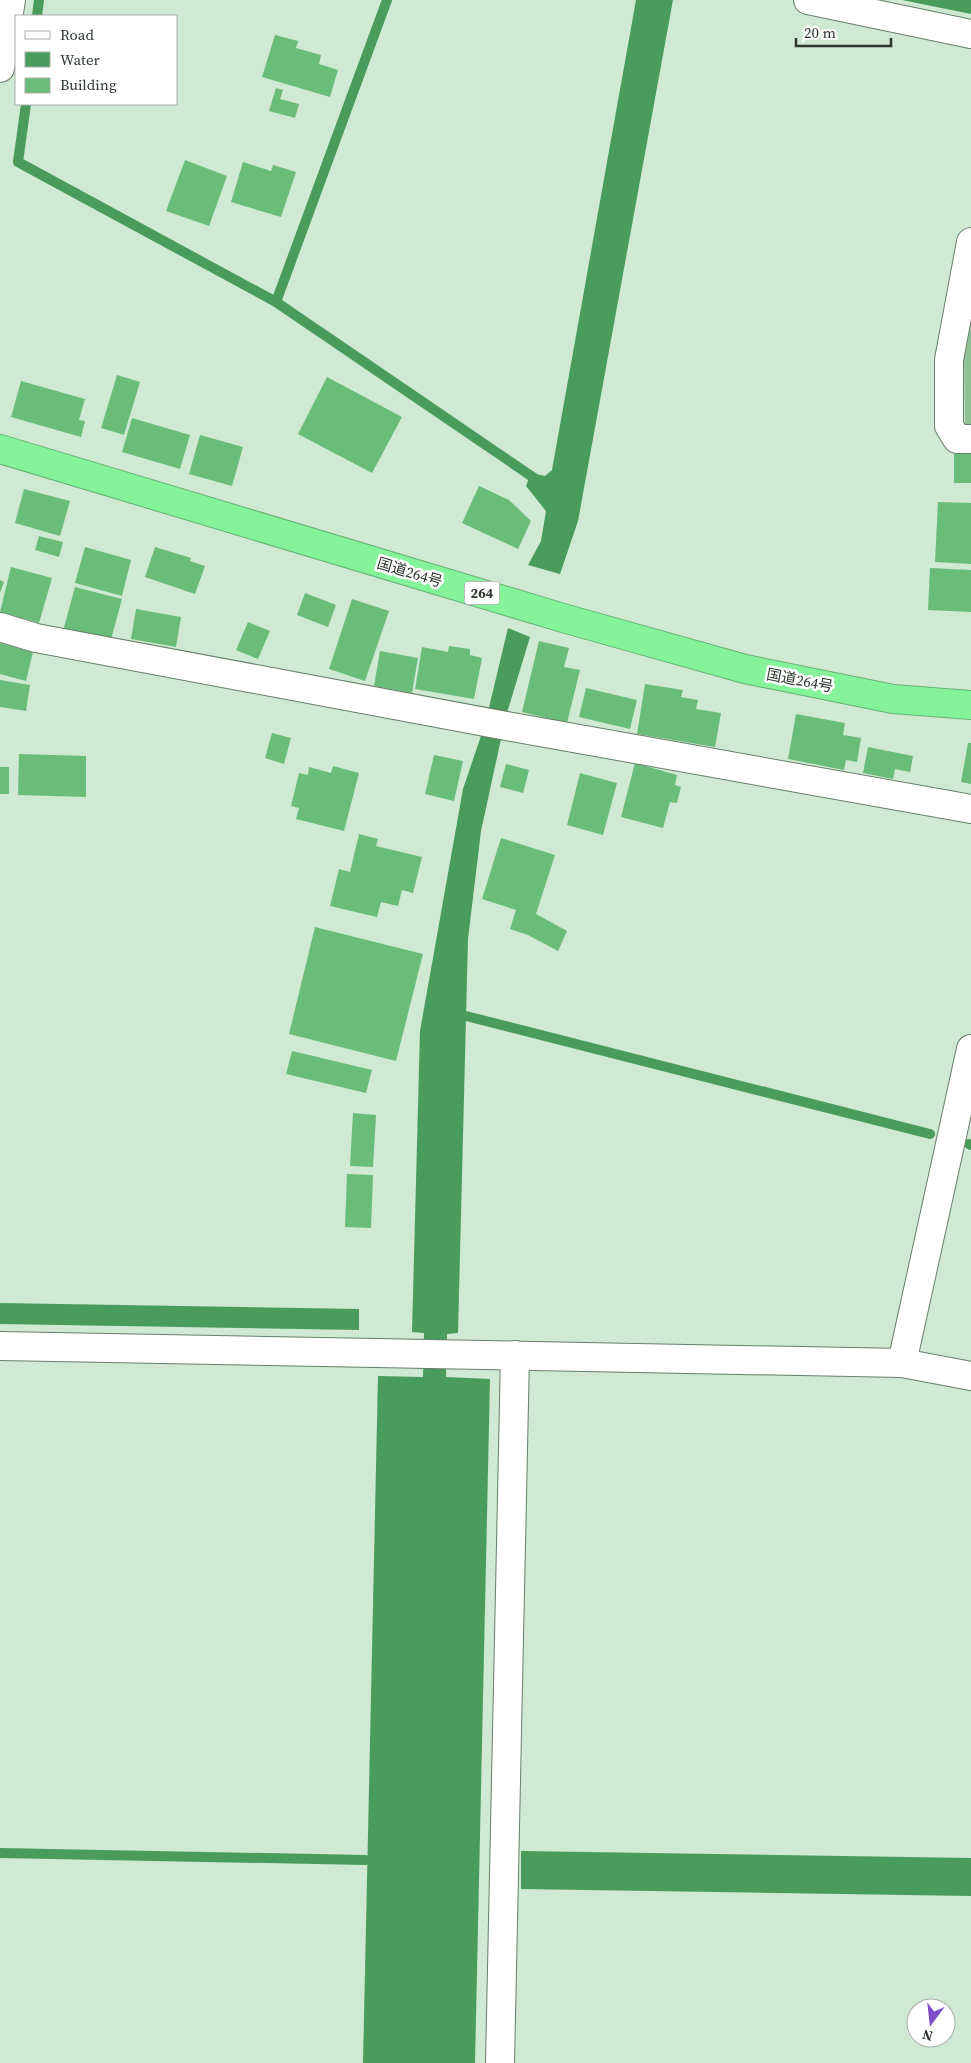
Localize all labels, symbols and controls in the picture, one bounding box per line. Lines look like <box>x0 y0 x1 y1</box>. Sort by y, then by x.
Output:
legend <box>15 15 178 105</box>
scale bar <box>796 15 891 47</box>
text: 20 m <box>804 22 836 43</box>
text: Road <box>60 24 94 45</box>
text: Water <box>60 49 101 70</box>
text: Building <box>60 74 117 95</box>
street label: 国道264号 <box>375 552 445 592</box>
road number: 264 <box>464 582 500 604</box>
street label: 国道264号 <box>765 663 835 697</box>
north arrow <box>906 1998 956 2048</box>
text: N <box>920 2025 935 2047</box>

